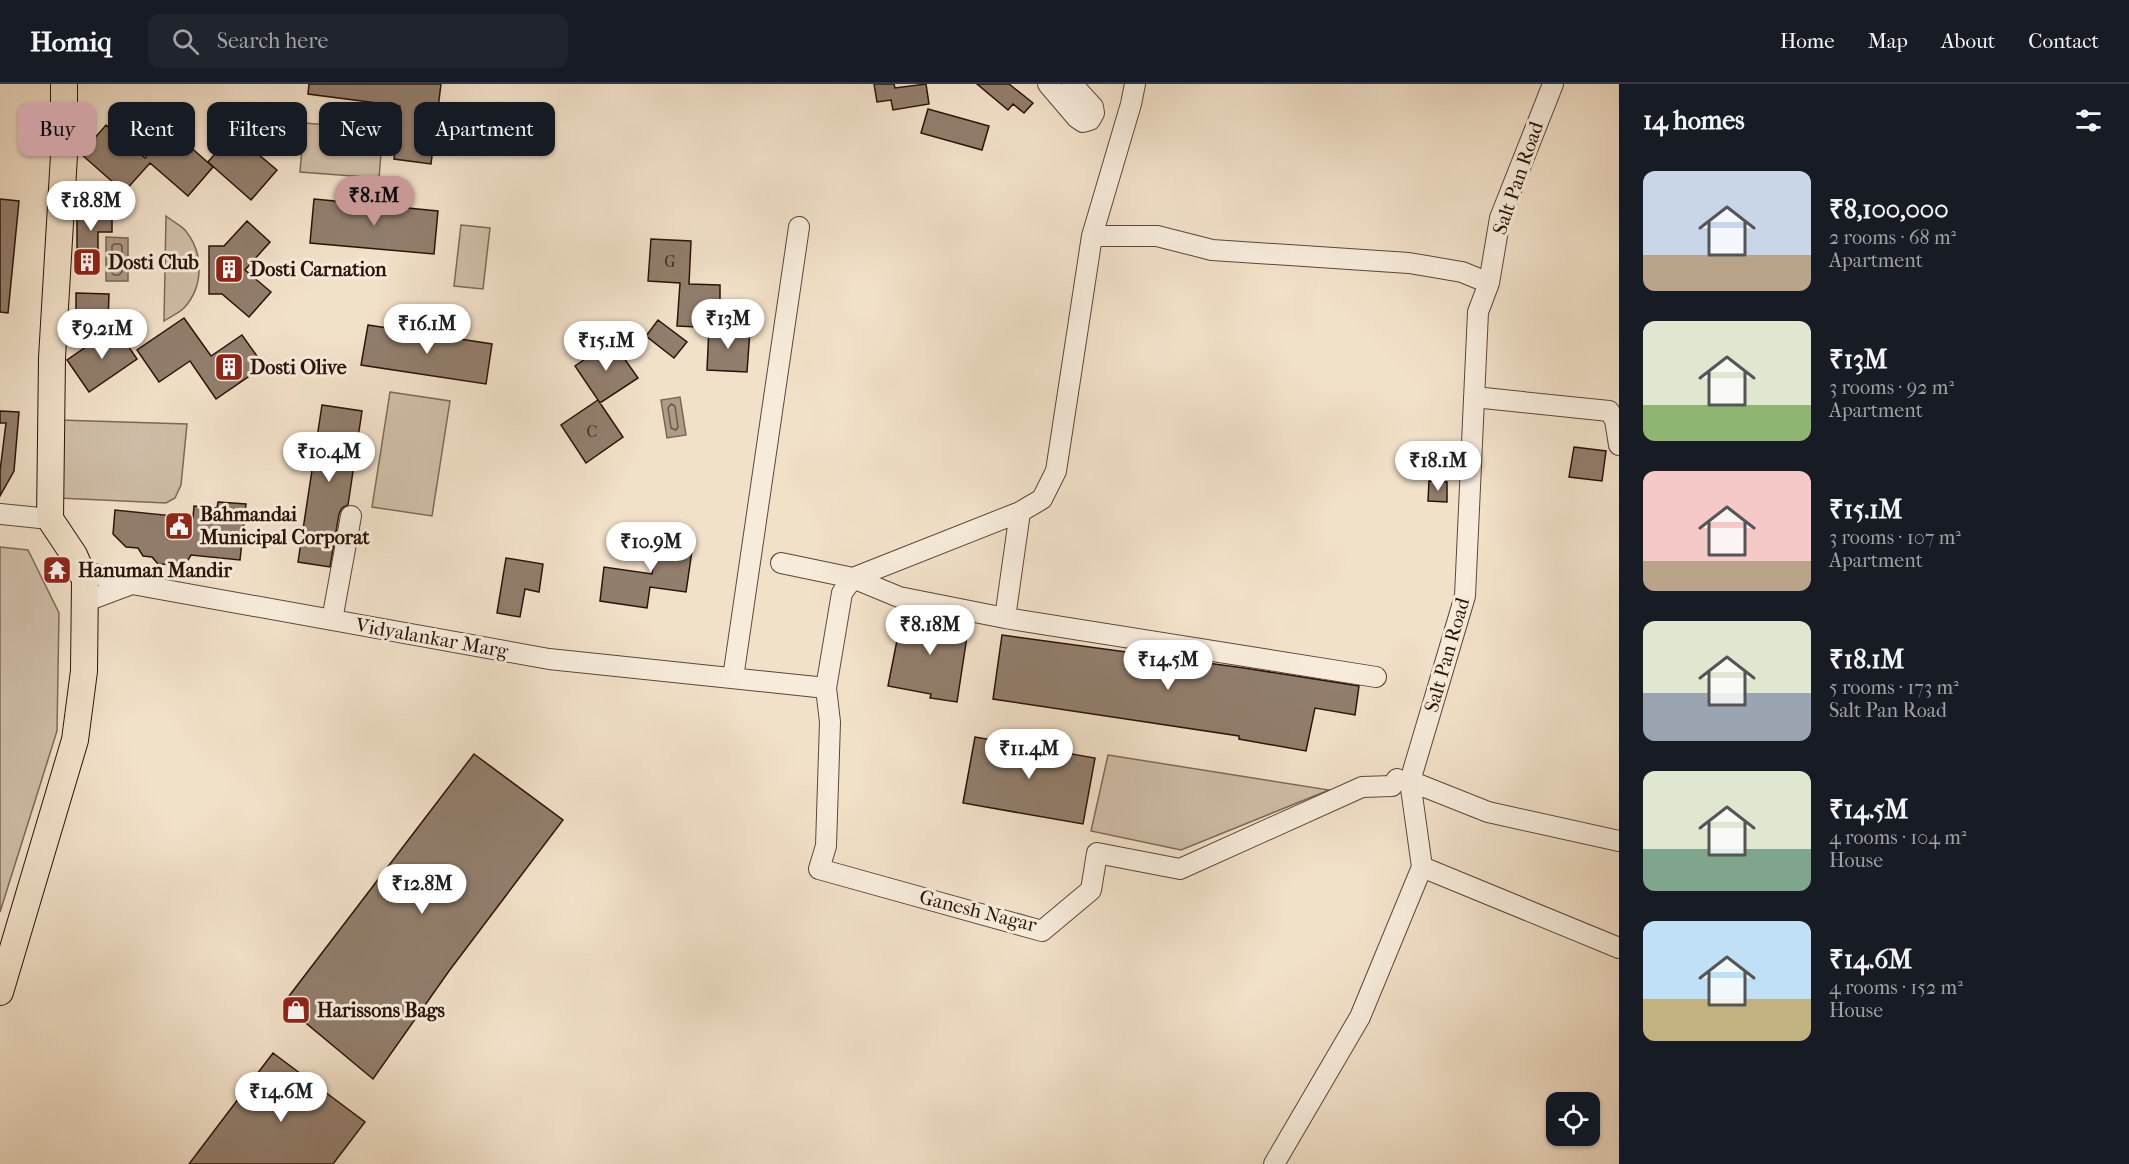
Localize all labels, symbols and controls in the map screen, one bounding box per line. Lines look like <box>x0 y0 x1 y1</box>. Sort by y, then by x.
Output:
search box <box>148 14 568 68</box>
text: Homiq <box>30 25 112 58</box>
icon: search <box>169 25 202 58</box>
text: Search here <box>217 28 328 54</box>
text: Home <box>1780 29 1835 53</box>
text: Map <box>1868 29 1908 53</box>
text: About <box>1941 29 1995 53</box>
text: Contact <box>2028 29 2099 53</box>
chip: Buy <box>18 102 96 156</box>
chip: Rent <box>108 102 195 156</box>
chip: Filters <box>207 102 307 156</box>
chip: New <box>319 102 402 156</box>
chip: Apartment <box>414 102 555 156</box>
icon: filters <box>2072 104 2105 137</box>
text: 14 homes <box>1643 105 1745 136</box>
street label: Salt Pan Road <box>1488 117 1548 238</box>
pin: ₹8.1M <box>332 176 416 227</box>
pin: ₹18.8M <box>42 181 140 232</box>
text: ₹8.1M <box>349 184 399 207</box>
text: ₹18.8M <box>61 189 121 212</box>
text: ₹8,100,000 <box>1829 194 1949 225</box>
icon: home <box>1691 195 1763 267</box>
text: 2 rooms · 68 m² <box>1829 226 1956 249</box>
building icon: Dosti Club <box>71 246 103 278</box>
text: Apartment <box>1829 249 1923 272</box>
place label: Dosti Club <box>108 251 199 274</box>
house number: G <box>664 252 676 271</box>
building icon: Dosti Carnation <box>213 253 245 285</box>
place label: Dosti Carnation <box>250 258 387 281</box>
pin: ₹13M <box>692 299 764 350</box>
pin: ₹16.1M <box>378 304 476 355</box>
text: ₹13M <box>705 307 751 330</box>
pin: ₹9.21M <box>53 309 151 360</box>
text: ₹16.1M <box>398 312 456 335</box>
text: ₹9.21M <box>71 317 133 340</box>
pin: ₹15.1M <box>557 321 655 372</box>
text: ₹15.1M <box>578 329 634 352</box>
text: ₹13M <box>1829 344 1888 375</box>
icon: home <box>1691 345 1763 417</box>
building icon: Dosti Olive <box>213 351 245 383</box>
place label: Dosti Olive <box>250 356 347 379</box>
text: 3 rooms · 92 m² <box>1829 376 1954 399</box>
text: Apartment <box>1829 399 1923 422</box>
house number: C <box>587 422 597 441</box>
pin: ₹10.4M <box>280 432 378 483</box>
text: ₹10.4M <box>297 440 361 463</box>
pin: ₹18.1M <box>1389 441 1487 492</box>
text: ₹18.1M <box>1409 449 1467 472</box>
text: ₹15.1M <box>1829 494 1902 525</box>
icon: home <box>1691 495 1763 567</box>
place label: Bahmandai Municipal Corporat <box>199 503 371 549</box>
public building icon: Bahmandai Municipal Corporat <box>163 510 195 542</box>
pin: ₹10.9M <box>602 522 700 573</box>
text: 3 rooms · 107 m² <box>1829 526 1961 549</box>
text: ₹10.9M <box>620 530 682 553</box>
text: Apartment <box>1829 549 1923 572</box>
temple icon: Hanuman Mandir <box>41 554 73 586</box>
place label: Hanuman Mandir <box>78 559 232 582</box>
street label: Salt Pan Road <box>1420 594 1475 715</box>
pin: ₹8.18M <box>881 605 979 656</box>
street label: Vidyalankar Marg <box>353 613 510 663</box>
text: ₹8.18M <box>900 613 960 636</box>
pin: ₹14.5M <box>1119 640 1217 691</box>
text: ₹18.1M <box>1829 644 1904 675</box>
icon: home <box>1691 645 1763 717</box>
text: ₹14.5M <box>1138 648 1198 671</box>
text: 5 rooms · 173 m² <box>1829 676 1959 699</box>
text: Salt Pan Road <box>1829 699 1947 722</box>
pin: ₹11.4M <box>980 729 1078 780</box>
text: ₹11.4M <box>999 737 1059 760</box>
text: ₹14.5M <box>1829 794 1908 825</box>
icon: home <box>1691 795 1763 867</box>
text: 4 rooms · 104 m² <box>1829 826 1967 849</box>
text: House <box>1829 849 1883 872</box>
pin: ₹12.8M <box>373 864 471 915</box>
text: ₹12.8M <box>391 872 453 895</box>
street label: Ganesh Nagar <box>917 885 1040 937</box>
text: ₹14.6M <box>1829 944 1912 975</box>
icon: home <box>1691 945 1763 1017</box>
text: 4 rooms · 152 m² <box>1829 976 1963 999</box>
shop icon: Harissons Bags <box>280 994 312 1026</box>
place label: Harissons Bags <box>317 999 445 1022</box>
text: House <box>1829 999 1883 1022</box>
pin: ₹14.6M <box>232 1072 330 1123</box>
text: ₹14.6M <box>249 1080 313 1103</box>
map controls <box>1546 1092 1600 1146</box>
button: locate <box>1546 1092 1600 1146</box>

